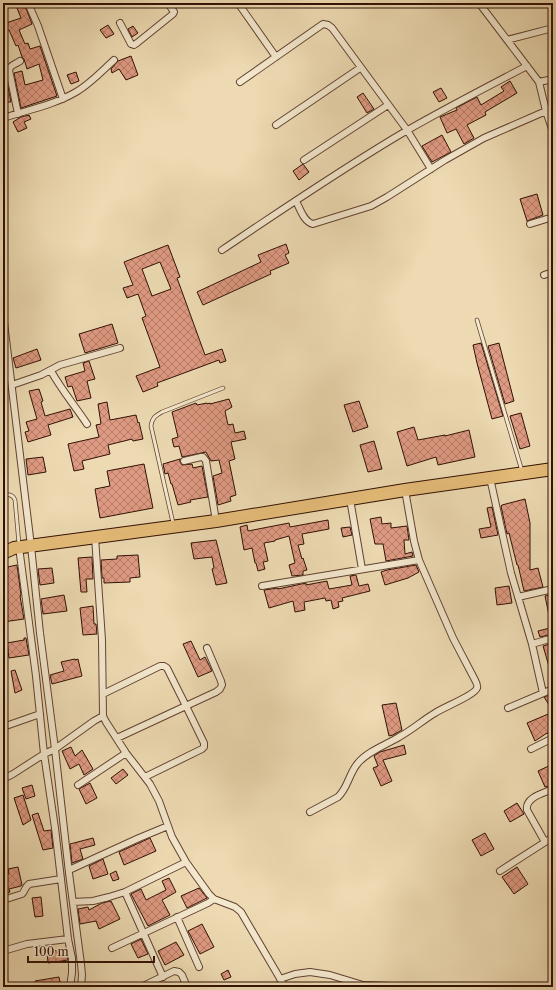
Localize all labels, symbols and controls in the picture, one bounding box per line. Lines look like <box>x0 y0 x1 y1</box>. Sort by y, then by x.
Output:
scale bar <box>28 938 154 964</box>
text: 100 m <box>34 944 69 959</box>

